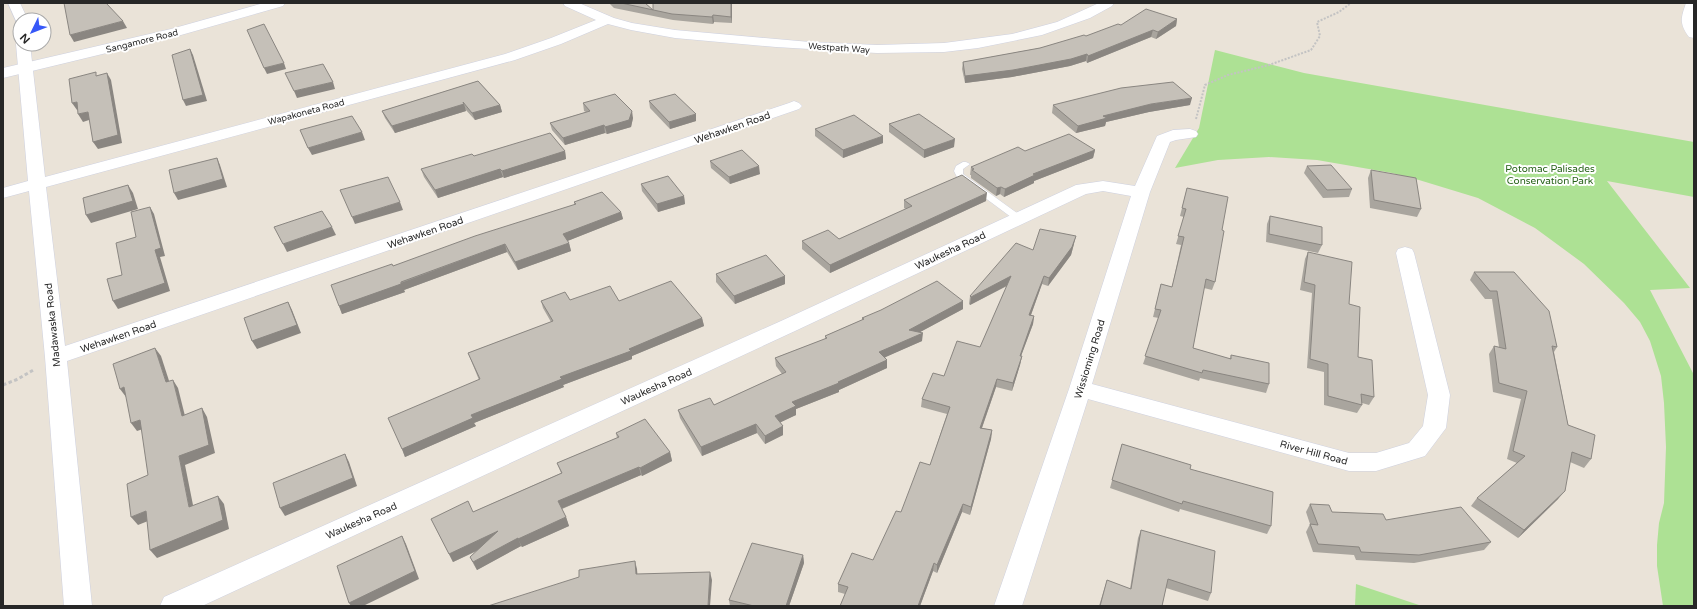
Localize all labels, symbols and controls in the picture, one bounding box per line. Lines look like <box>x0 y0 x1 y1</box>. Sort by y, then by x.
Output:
north arrow <box>12 12 52 52</box>
street label: Sangamore Road <box>105 27 179 56</box>
text: N <box>17 31 33 46</box>
street label: Westpath Way <box>808 41 870 56</box>
street label: Wapakoneta Road <box>267 97 346 128</box>
street label: Wehawken Road <box>693 109 772 147</box>
park label: Potomac Palisades Conservation Park <box>1505 163 1595 187</box>
street label: Wehawken Road <box>386 214 465 252</box>
street label: Waukesha Road <box>913 229 988 273</box>
street label: Madawaska Road <box>43 282 63 367</box>
street label: Wehawken Road <box>79 318 158 356</box>
street label: Wissioming Road <box>1072 318 1108 400</box>
street label: Waukesha Road <box>619 366 694 408</box>
street label: River Hill Road <box>1279 438 1349 468</box>
street label: Waukesha Road <box>324 500 399 542</box>

